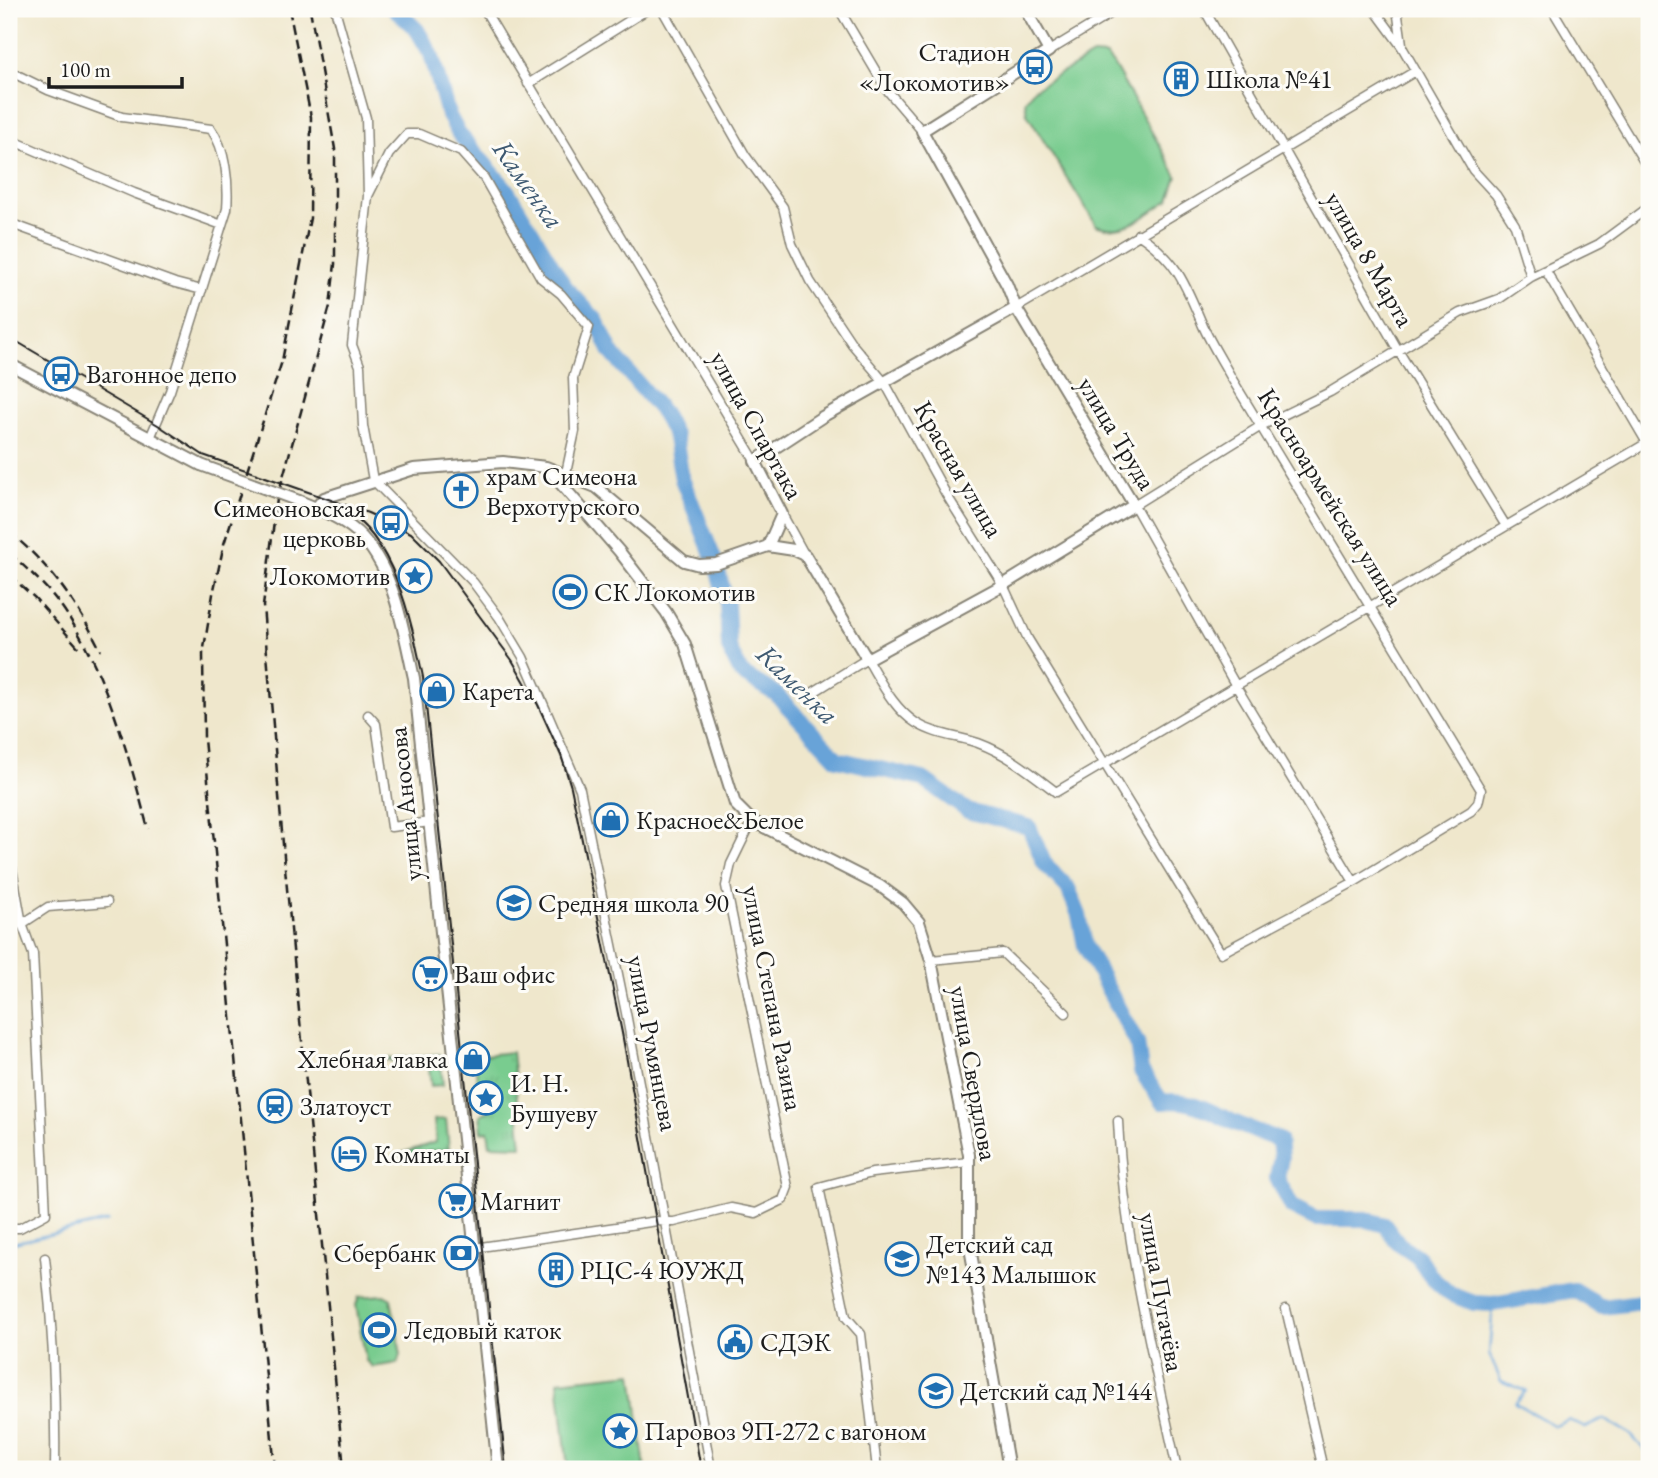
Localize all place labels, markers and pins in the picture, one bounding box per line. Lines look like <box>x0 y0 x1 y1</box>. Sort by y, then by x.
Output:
place label: Стадион «Локомотив» <box>859 35 1010 99</box>
bus stop icon: Стадион «Локомотив» <box>1016 48 1054 86</box>
building icon: Школа №41 <box>1162 60 1200 98</box>
place label: Школа №41 <box>1206 62 1333 96</box>
bus stop icon: Вагонное депо <box>42 355 80 393</box>
place label: Вагонное депо <box>86 357 237 391</box>
place label: храм Симеона Верхотурского <box>486 459 640 523</box>
church icon: храм Симеона Верхотурского <box>442 472 480 510</box>
place label: Симеоновская церковь <box>213 491 366 555</box>
bus stop icon: Симеоновская церковь <box>372 504 410 542</box>
place icon: Локомотив <box>396 557 434 595</box>
place label: Локомотив <box>270 559 390 593</box>
sports icon: СК Локомотив <box>551 573 589 611</box>
place label: СК Локомотив <box>594 575 755 609</box>
shop icon: Карета <box>418 672 456 710</box>
place label: Карета <box>462 674 535 708</box>
shop icon: Красное&Белое <box>592 801 630 839</box>
place label: Красное&Белое <box>636 803 804 837</box>
school or university icon: Средняя школа 90 <box>495 884 533 922</box>
place label: Средняя школа 90 <box>538 886 729 920</box>
supermarket icon: Ваш офис <box>411 955 449 993</box>
place label: Ваш офис <box>454 957 555 991</box>
shop icon: Хлебная лавка <box>454 1040 492 1078</box>
place label: Хлебная лавка <box>297 1042 449 1076</box>
place label: И. Н. Бушуеву <box>510 1066 598 1130</box>
place icon: И. Н. Бушуеву <box>467 1079 505 1117</box>
station icon: Златоуст <box>256 1087 294 1125</box>
place label: Златоуст <box>300 1089 391 1123</box>
hotel icon: Комнаты <box>330 1135 368 1173</box>
place label: Комнаты <box>374 1137 470 1171</box>
supermarket icon: Магнит <box>437 1182 475 1220</box>
place label: Магнит <box>480 1184 561 1218</box>
place label: Детский сад №143 Малышок <box>926 1227 1097 1291</box>
bank icon: Сбербанк <box>442 1234 480 1272</box>
place label: Сбербанк <box>333 1236 437 1270</box>
school or university icon: Детский сад №143 Малышок <box>883 1240 921 1278</box>
building icon: РЦС-4 ЮУЖД <box>537 1251 575 1289</box>
place label: РЦС-4 ЮУЖД <box>580 1253 744 1287</box>
sports icon: Ледовый каток <box>360 1311 398 1349</box>
place label: Ледовый каток <box>404 1313 562 1347</box>
public building icon: СДЭК <box>716 1323 754 1361</box>
place label: СДЭК <box>760 1325 832 1359</box>
school or university icon: Детский сад №144 <box>917 1372 955 1410</box>
place label: Детский сад №144 <box>960 1374 1153 1408</box>
place icon: Паровоз 9П-272 с вагоном <box>601 1412 639 1450</box>
place label: Паровоз 9П-272 с вагоном <box>644 1414 926 1448</box>

